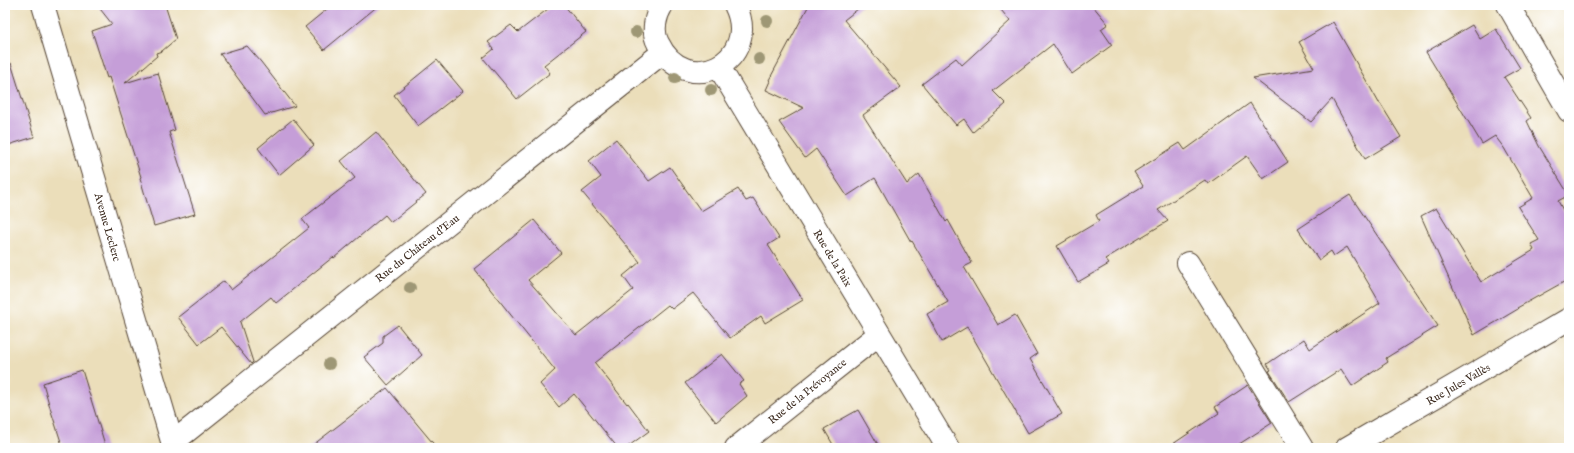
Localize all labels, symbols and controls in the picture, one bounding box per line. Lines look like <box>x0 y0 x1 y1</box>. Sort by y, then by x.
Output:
street label: Avenue Leclerc <box>90 191 124 263</box>
street label: Rue du Château d'Eau <box>373 212 463 286</box>
street label: Rue de la Paix <box>810 227 855 290</box>
street label: Rue de la Prévoyance <box>766 356 850 428</box>
street label: Rue Jules Vallès <box>1424 361 1493 409</box>

